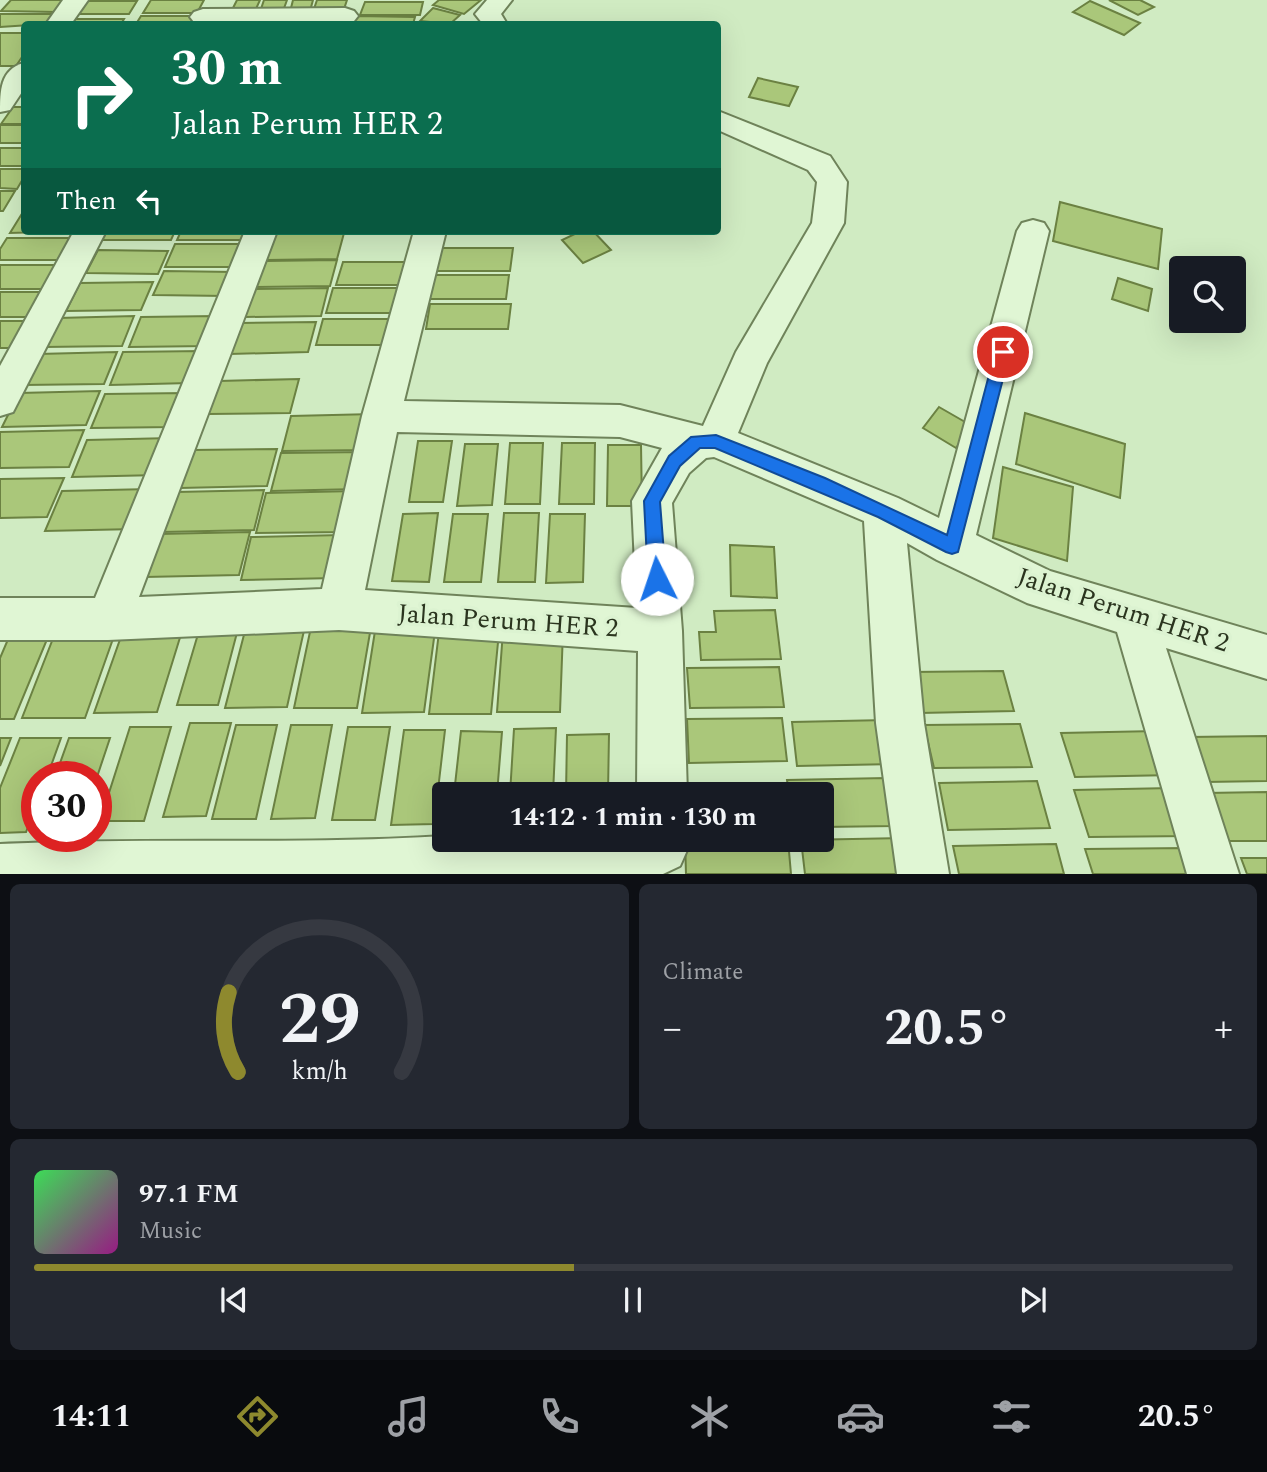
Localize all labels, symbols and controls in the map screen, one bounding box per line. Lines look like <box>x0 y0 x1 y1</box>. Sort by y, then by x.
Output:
text: 30 m <box>171 32 282 107</box>
icon: right <box>56 49 147 140</box>
text: Jalan Perum HER 2 <box>171 100 443 149</box>
text: Then <box>56 181 116 221</box>
icon: left <box>130 182 168 220</box>
map controls <box>1169 256 1246 333</box>
button: search <box>1169 256 1246 333</box>
pin <box>973 322 1033 382</box>
icon: arrive <box>984 333 1022 371</box>
position arrow <box>620 542 694 616</box>
street label: Jalan Perum HER 2 <box>1012 557 1234 663</box>
street label: Jalan Perum HER 2 <box>396 593 620 649</box>
speed limit sign: 30 <box>21 761 112 852</box>
text: 14:12 · 1 min · 130 m <box>509 797 757 837</box>
text: Climate <box>663 955 743 990</box>
text: 29 <box>278 966 360 1077</box>
text: 20.5° <box>884 989 1011 1068</box>
text: − <box>663 1000 682 1058</box>
text: + <box>1214 1000 1233 1058</box>
text: km/h <box>291 1053 347 1091</box>
text: 97.1 FM <box>139 1174 239 1214</box>
text: Music <box>139 1214 202 1249</box>
icon: previous <box>215 1281 253 1319</box>
icon: pause <box>614 1281 652 1319</box>
icon: next <box>1014 1281 1052 1319</box>
text: 14:11 <box>51 1392 131 1441</box>
icon: directions <box>233 1392 282 1441</box>
icon: music <box>384 1392 433 1441</box>
icon: phone <box>535 1392 584 1441</box>
icon: climate <box>685 1392 734 1441</box>
icon: car <box>836 1392 885 1441</box>
icon: filters <box>987 1392 1036 1441</box>
text: 20.5° <box>1138 1392 1216 1441</box>

